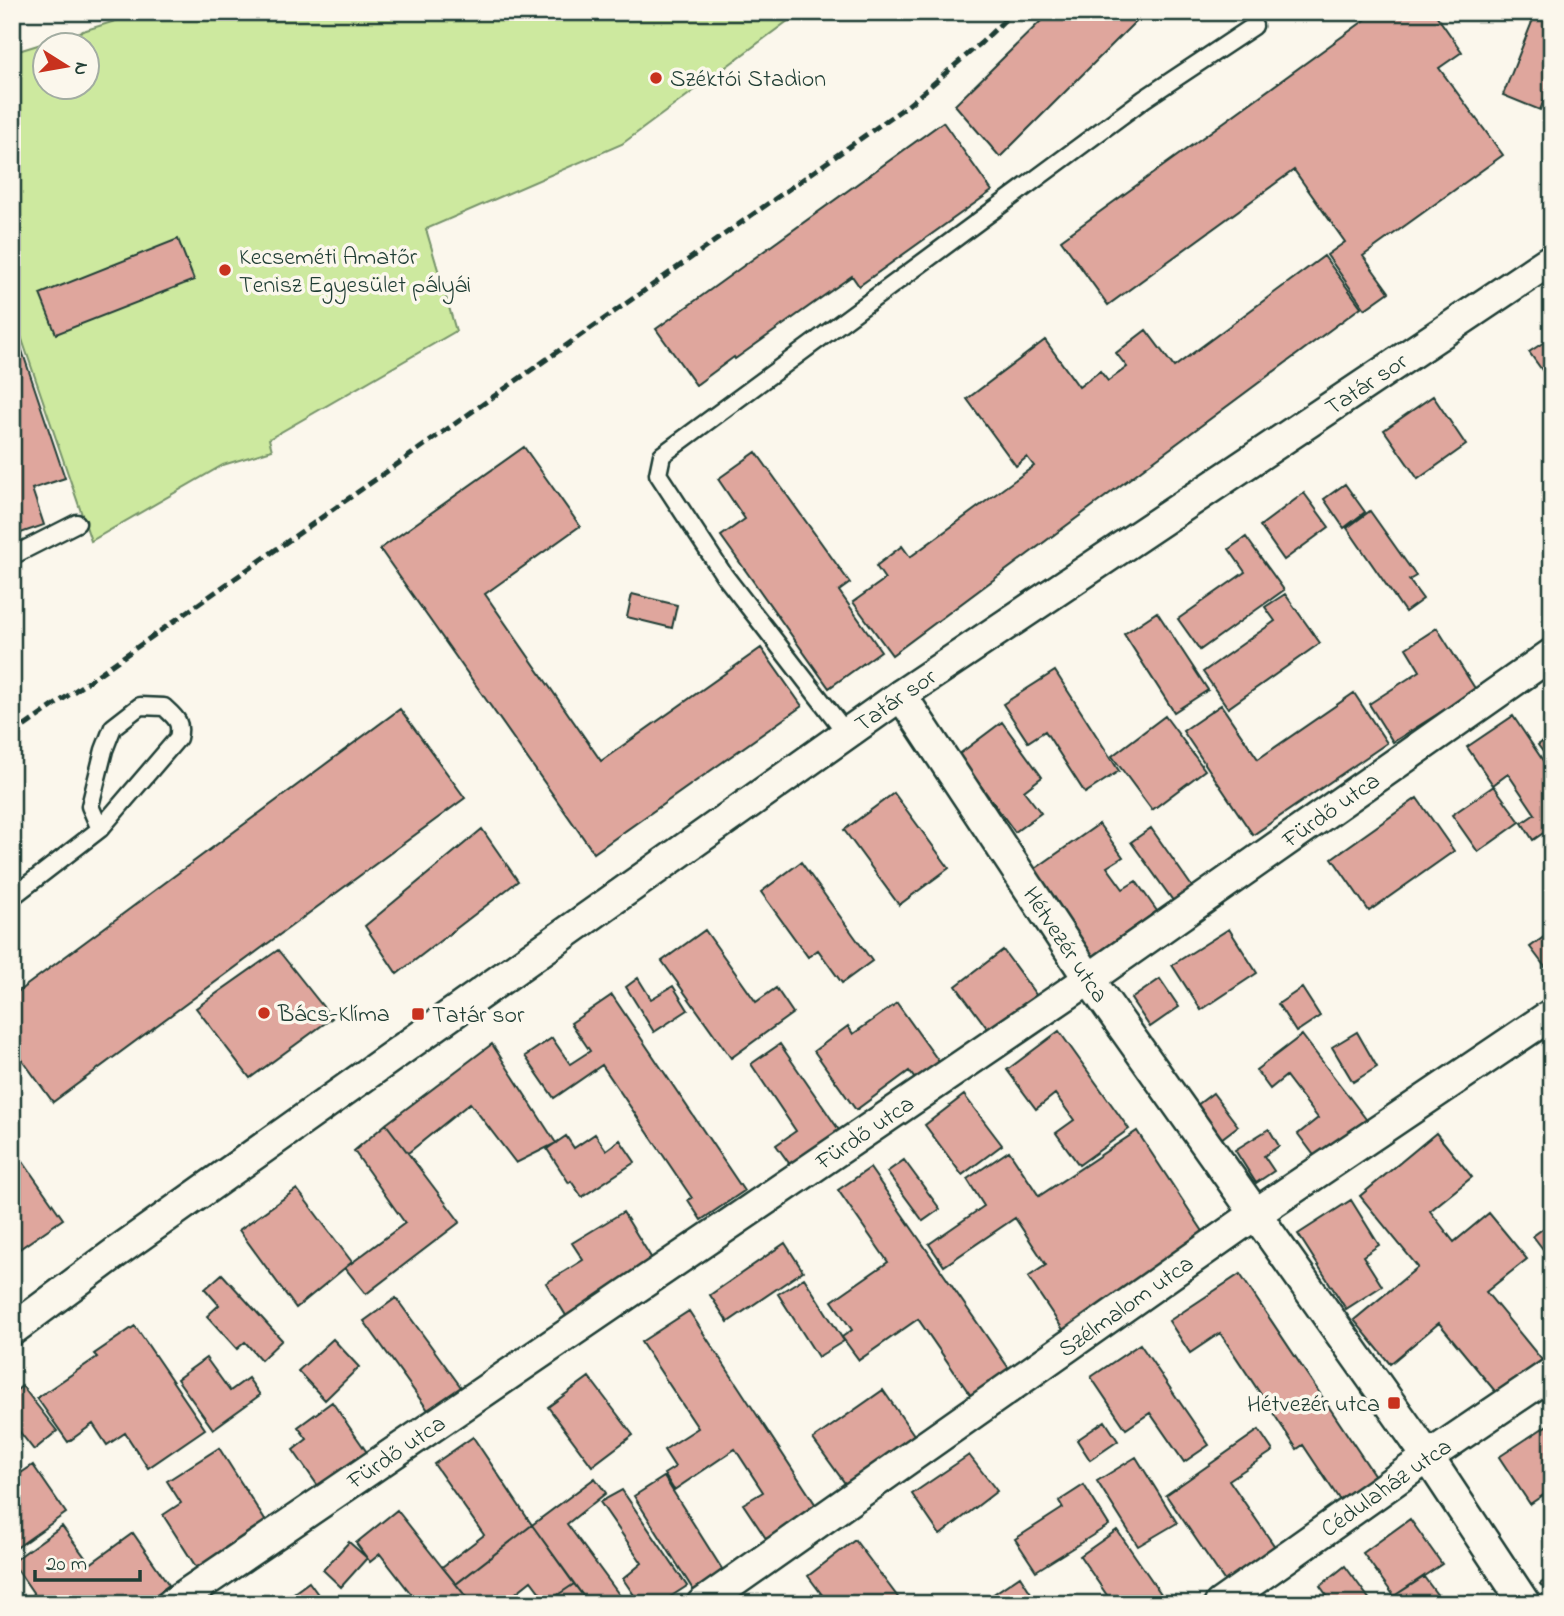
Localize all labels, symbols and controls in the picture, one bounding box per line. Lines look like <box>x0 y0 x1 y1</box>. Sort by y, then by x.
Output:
north arrow <box>32 32 102 102</box>
text: N <box>66 60 95 78</box>
place label: Széktói Stadion <box>670 63 826 98</box>
marker: Széktói Stadion <box>648 70 664 86</box>
place label: Kecseméti Amatőr Tenisz Egyesület pályái <box>239 241 471 305</box>
marker: Kecseméti Amatőr Tenisz Egyesület pályái <box>217 262 233 278</box>
street label: Tatár sor <box>1319 345 1416 426</box>
street label: Tatár sor <box>848 661 945 742</box>
street label: Fürdő utca <box>1275 765 1388 859</box>
street label: Hétvezér utca <box>1013 881 1116 1011</box>
place label: Bács-Klíma <box>277 998 390 1033</box>
place label: Tatár sor <box>432 999 525 1034</box>
marker: Bács-Klíma <box>256 1005 272 1021</box>
marker: Tatár sor <box>410 1006 426 1022</box>
street label: Fürdő utca <box>809 1088 922 1181</box>
street label: Szélmalom utca <box>1052 1248 1202 1368</box>
place label: Hétvezér utca <box>1247 1388 1380 1423</box>
marker: Hétvezér utca <box>1386 1395 1402 1411</box>
street label: Fürdő utca <box>340 1407 454 1500</box>
street label: Cédulaház utca <box>1315 1431 1460 1547</box>
scale bar <box>35 1539 140 1583</box>
text: 20 m <box>46 1550 87 1580</box>

